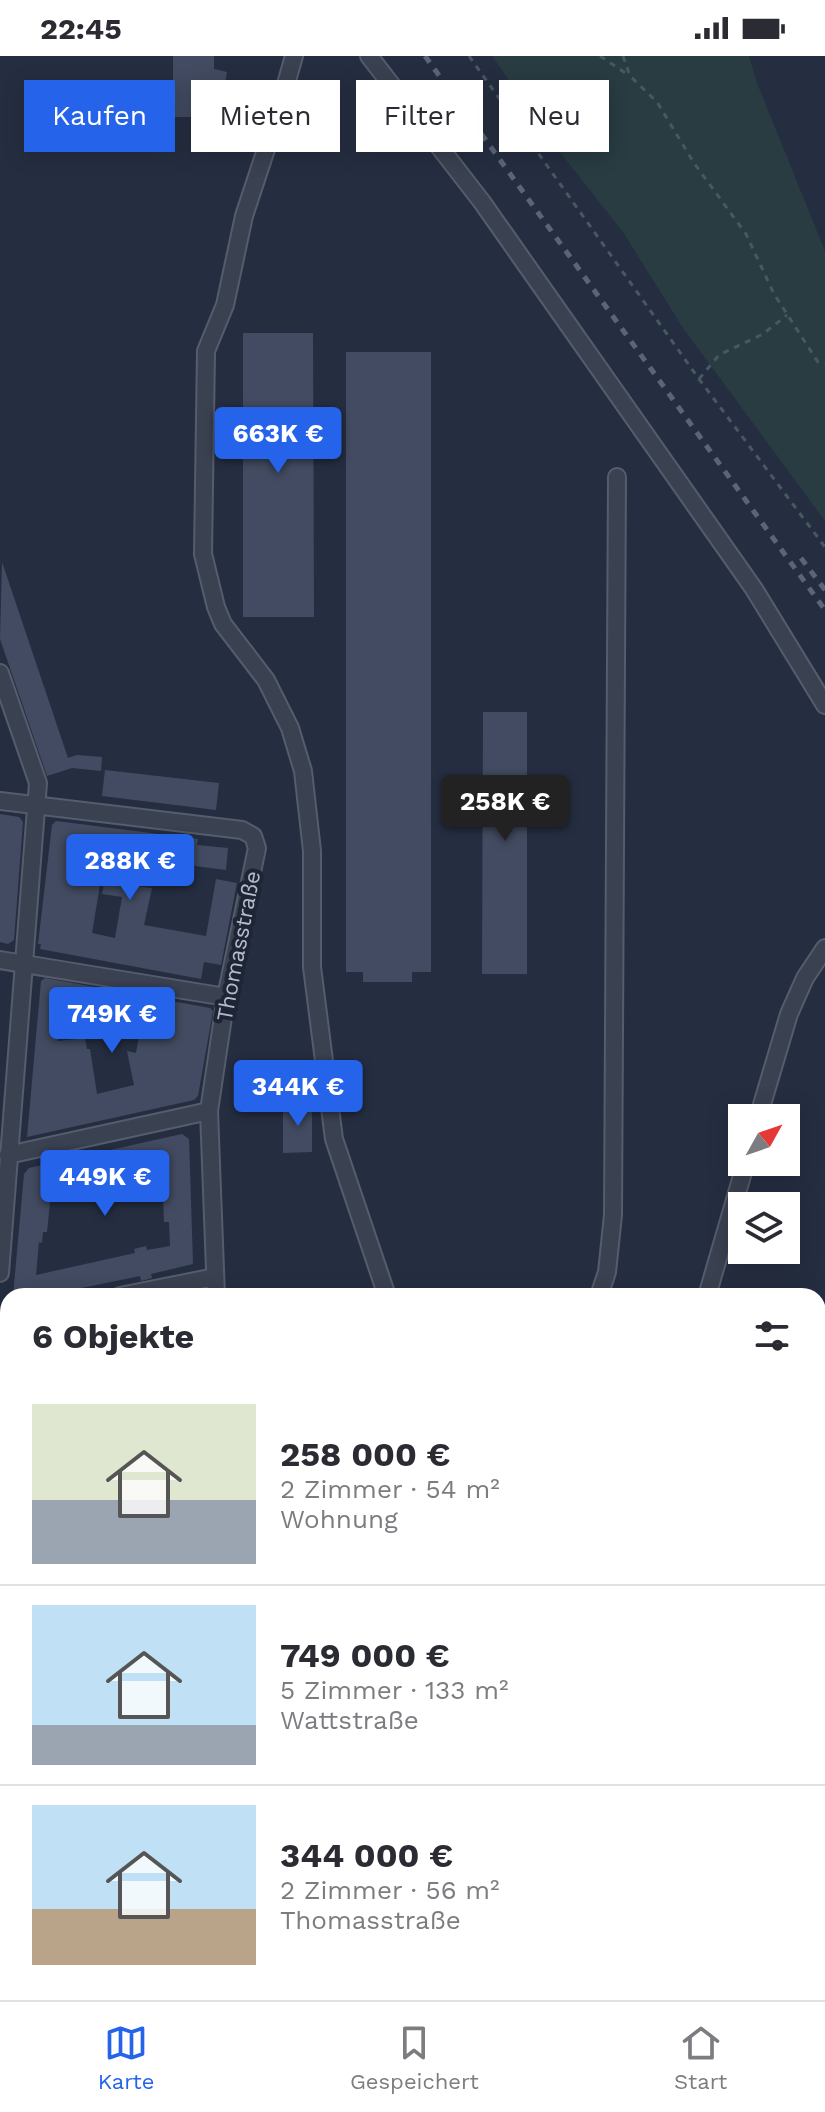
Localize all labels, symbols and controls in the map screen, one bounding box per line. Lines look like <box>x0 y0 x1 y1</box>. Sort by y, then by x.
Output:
text: 22:45 <box>40 11 122 46</box>
chip: Kaufen <box>24 80 175 152</box>
chip: Mieten <box>191 80 340 152</box>
chip: Filter <box>356 80 483 152</box>
chip: Neu <box>499 80 609 152</box>
pin: 663K € <box>213 407 343 475</box>
text: 663K € <box>232 418 324 448</box>
pin: 258K € <box>440 775 570 843</box>
text: 258K € <box>460 786 550 816</box>
pin: 288K € <box>65 834 195 902</box>
text: 288K € <box>84 845 176 875</box>
street label: Thomasstraße <box>212 869 265 1024</box>
pin: 749K € <box>47 987 177 1055</box>
text: 749K € <box>67 998 157 1028</box>
pin: 344K € <box>233 1060 363 1128</box>
text: 344K € <box>252 1071 344 1101</box>
north arrow <box>728 1104 800 1176</box>
map controls <box>728 1104 800 1264</box>
pin: 449K € <box>40 1150 170 1218</box>
text: 449K € <box>58 1161 152 1191</box>
button: layers <box>728 1192 800 1264</box>
icon: filters <box>750 1314 794 1358</box>
text: 6 Objekte <box>32 1316 194 1356</box>
text: 258 000 € <box>280 1434 450 1474</box>
icon: home <box>96 1436 192 1532</box>
text: 2 Zimmer · 54 m² <box>280 1474 500 1504</box>
text: Wohnung <box>280 1504 398 1534</box>
text: 749 000 € <box>280 1635 450 1675</box>
icon: home <box>96 1637 192 1733</box>
text: 5 Zimmer · 133 m² <box>280 1675 509 1705</box>
text: Wattstraße <box>280 1705 419 1735</box>
text: 344 000 € <box>280 1835 453 1875</box>
icon: home <box>96 1837 192 1933</box>
text: 2 Zimmer · 56 m² <box>280 1875 500 1905</box>
text: Thomasstraße <box>280 1905 461 1935</box>
tab: Karte <box>98 2021 155 2094</box>
tab: Gespeichert <box>350 2021 479 2094</box>
tab: Start <box>674 2021 727 2094</box>

